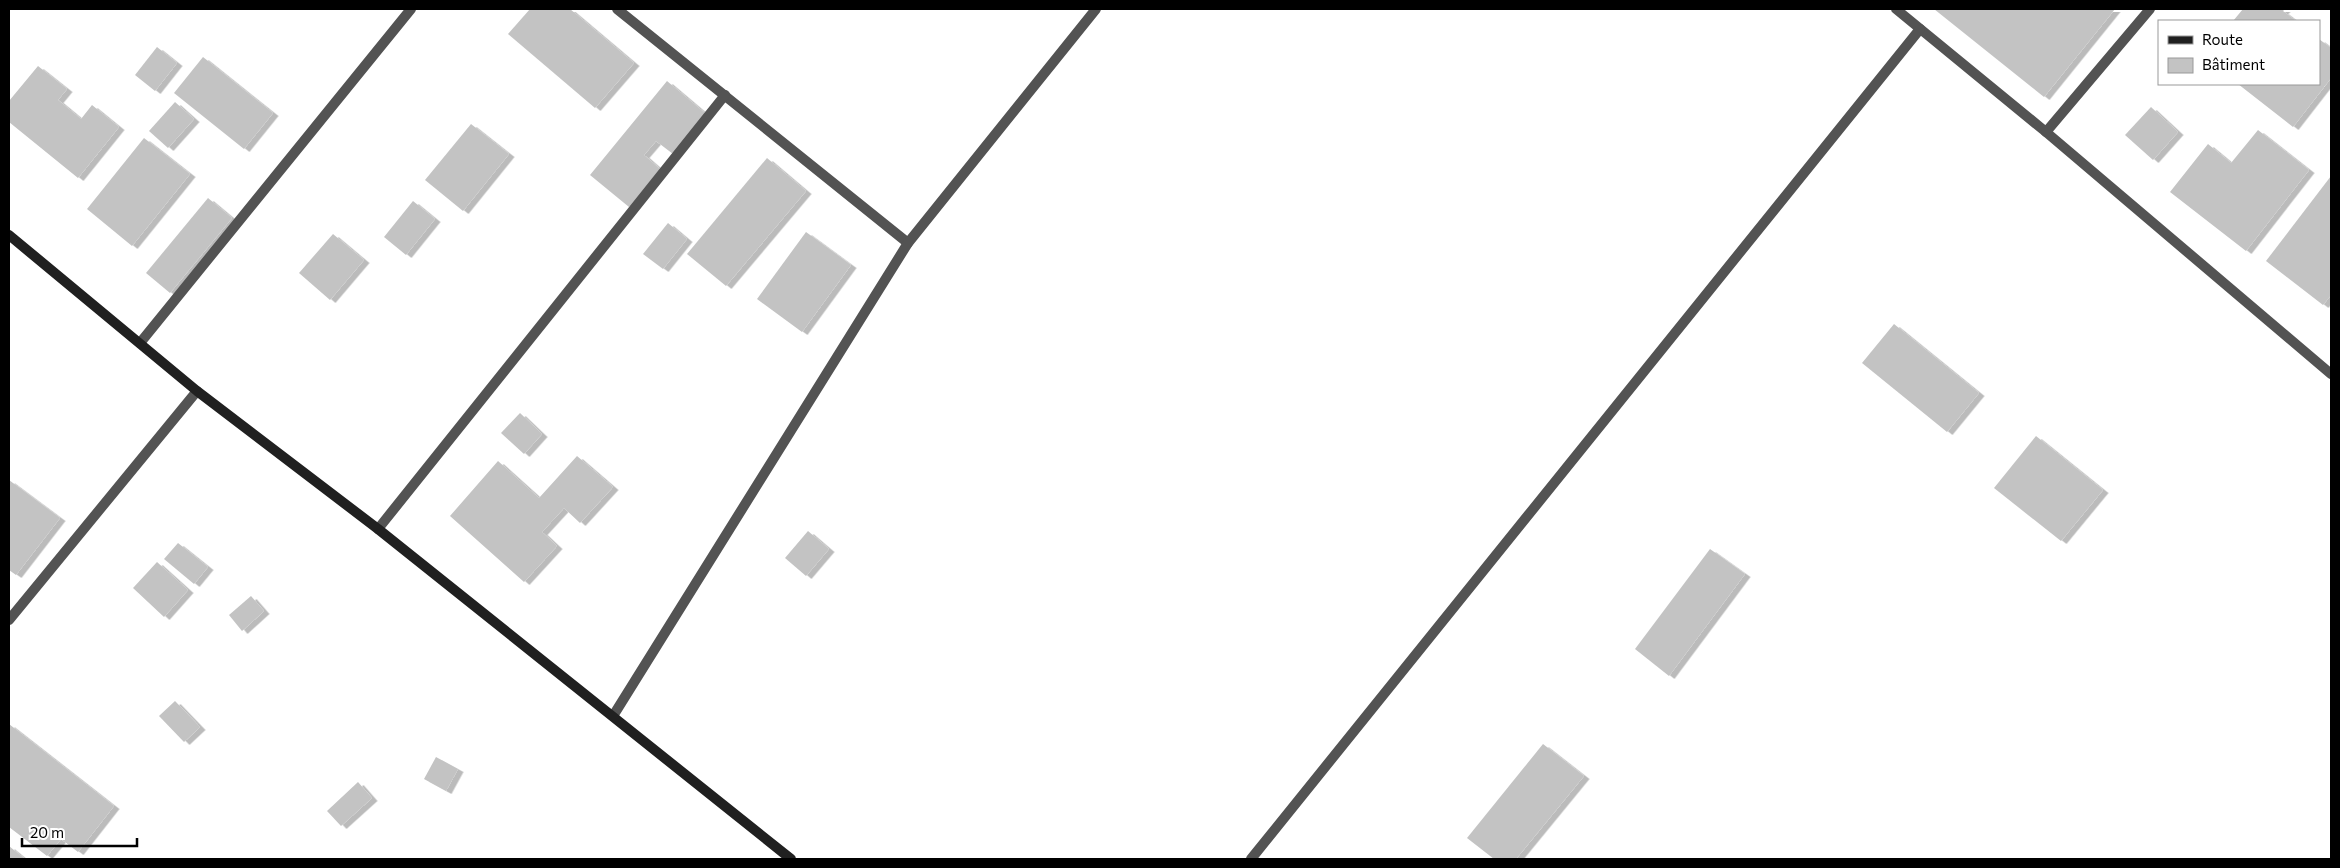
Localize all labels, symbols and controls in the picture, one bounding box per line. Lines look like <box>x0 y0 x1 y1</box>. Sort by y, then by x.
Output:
legend <box>2158 20 2320 85</box>
text: Route <box>2202 30 2243 48</box>
text: Bâtiment <box>2202 55 2265 73</box>
scale bar <box>22 816 138 848</box>
text: 20 m <box>30 823 64 841</box>

